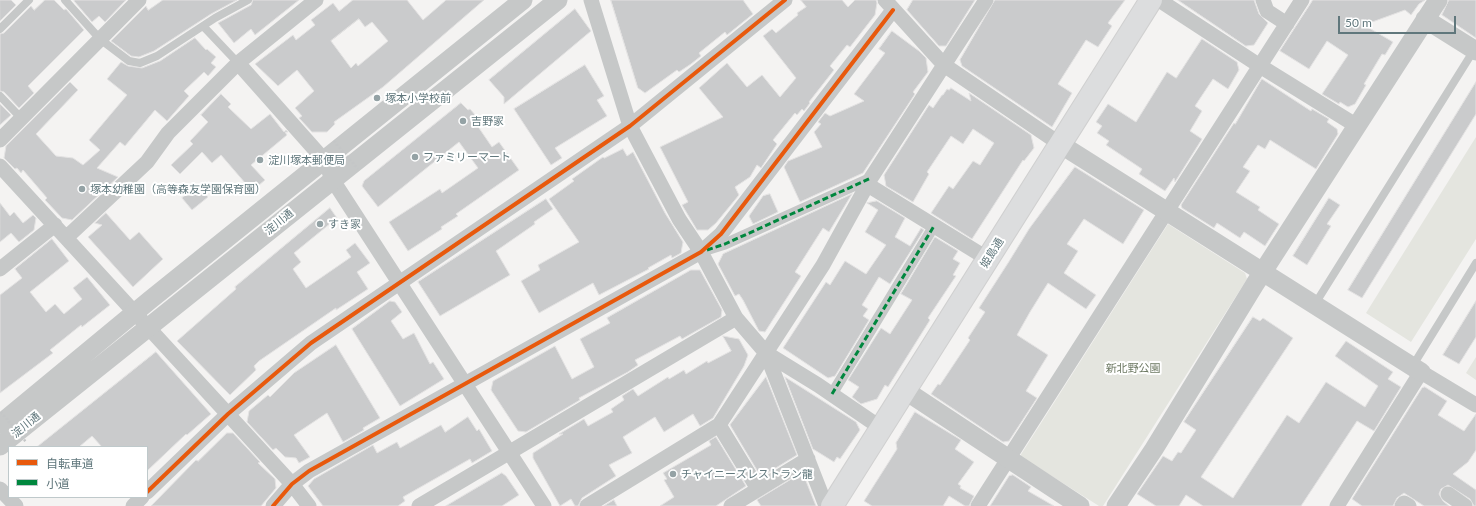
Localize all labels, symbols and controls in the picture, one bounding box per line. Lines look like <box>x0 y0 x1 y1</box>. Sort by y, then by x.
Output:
scale bar <box>1340 8 1458 34</box>
text: 50 m <box>1345 15 1372 30</box>
place label: 塚本小学校前 <box>385 91 451 105</box>
marker: 塚本小学校前 <box>372 93 382 103</box>
place label: 吉野家 <box>471 114 504 128</box>
marker: 吉野家 <box>458 116 468 126</box>
place label: ファミリーマート <box>423 150 511 164</box>
marker: ファミリーマート <box>410 152 420 162</box>
place label: 淀川塚本郵便局 <box>268 153 345 167</box>
marker: 淀川塚本郵便局 <box>255 155 265 165</box>
place label: 塚本幼稚園（高等森友学園保育園） <box>90 182 266 196</box>
marker: 塚本幼稚園（高等森友学園保育園） <box>77 184 87 194</box>
street label: 淀川通 <box>262 206 296 238</box>
place label: すき家 <box>328 217 361 231</box>
marker: すき家 <box>315 219 325 229</box>
street label: 姫島通 <box>978 236 1006 270</box>
park label: 新北野公園 <box>1106 361 1160 375</box>
street label: 淀川通 <box>9 409 43 441</box>
legend <box>8 446 148 498</box>
text: 自転車道 <box>46 456 94 471</box>
place label: チャイニーズレストラン龍 <box>681 467 813 481</box>
marker: チャイニーズレストラン龍 <box>668 469 678 479</box>
text: 小道 <box>46 476 70 491</box>

